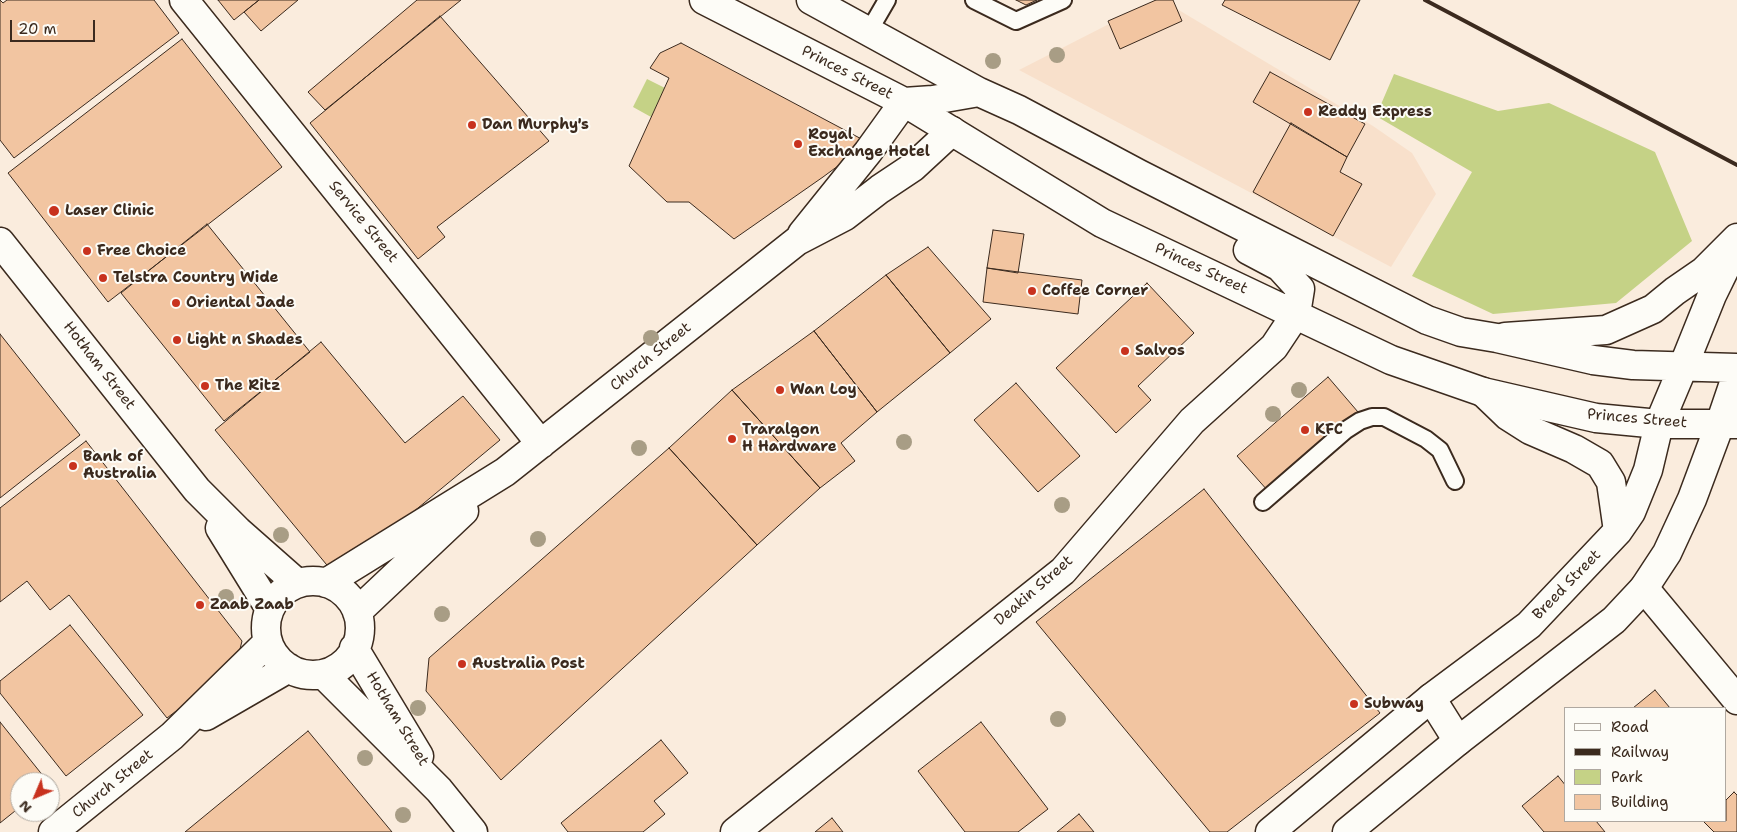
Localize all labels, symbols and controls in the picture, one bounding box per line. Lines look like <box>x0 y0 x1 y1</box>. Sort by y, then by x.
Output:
scale bar <box>12 10 98 42</box>
text: 20 m <box>18 19 57 39</box>
street label: Princes Street <box>798 42 896 104</box>
place label: Reddy Express <box>1318 103 1432 121</box>
marker: Reddy Express <box>1302 106 1314 118</box>
place label: Dan Murphy's <box>482 116 589 134</box>
marker: Dan Murphy's <box>466 119 478 131</box>
place label: Royal Exchange Hotel <box>808 126 930 161</box>
marker: Royal Exchange Hotel <box>792 138 804 150</box>
street label: Service Street <box>324 177 402 267</box>
place label: Laser Clinic <box>65 202 154 220</box>
marker: Laser Clinic <box>47 204 61 218</box>
street label: Princes Street <box>1152 240 1250 298</box>
place label: Free Choice <box>97 242 186 260</box>
marker: Free Choice <box>81 245 93 257</box>
place label: Telstra Country Wide <box>113 269 279 287</box>
marker: Telstra Country Wide <box>97 272 109 284</box>
place label: Coffee Corner <box>1042 282 1148 300</box>
marker: Coffee Corner <box>1026 285 1038 297</box>
place label: Oriental Jade <box>186 294 295 312</box>
marker: Oriental Jade <box>170 297 182 309</box>
street label: Hotham Street <box>59 318 139 414</box>
street label: Church Street <box>607 319 695 395</box>
place label: Light n Shades <box>187 331 303 349</box>
marker: Light n Shades <box>171 334 183 346</box>
place label: Salvos <box>1135 342 1185 360</box>
marker: Salvos <box>1119 345 1131 357</box>
place label: The Ritz <box>215 377 281 395</box>
marker: The Ritz <box>199 380 211 392</box>
place label: Wan Loy <box>790 381 857 399</box>
marker: Wan Loy <box>774 384 786 396</box>
street label: Princes Street <box>1586 406 1688 432</box>
place label: Traralgon H Hardware <box>742 421 837 456</box>
place label: KFC <box>1315 421 1343 439</box>
marker: KFC <box>1299 424 1311 436</box>
marker: Traralgon H Hardware <box>726 433 738 445</box>
place label: Bank of Australia <box>83 448 157 483</box>
marker: Bank of Australia <box>67 460 79 472</box>
street label: Breed Street <box>1529 546 1605 624</box>
street label: Deakin Street <box>991 552 1077 630</box>
place label: Zaab Zaab <box>210 596 294 614</box>
marker: Zaab Zaab <box>194 599 206 611</box>
place label: Australia Post <box>472 655 585 673</box>
marker: Australia Post <box>456 658 468 670</box>
street label: Hotham Street <box>362 669 432 769</box>
place label: Subway <box>1364 695 1424 713</box>
marker: Subway <box>1348 698 1360 710</box>
legend <box>1564 707 1727 822</box>
text: Road <box>1611 717 1649 737</box>
text: Railway <box>1611 742 1669 762</box>
street label: Church Street <box>69 746 157 822</box>
text: Park <box>1611 767 1643 787</box>
north arrow <box>10 772 60 822</box>
text: Building <box>1611 792 1668 812</box>
text: N <box>15 797 35 817</box>

